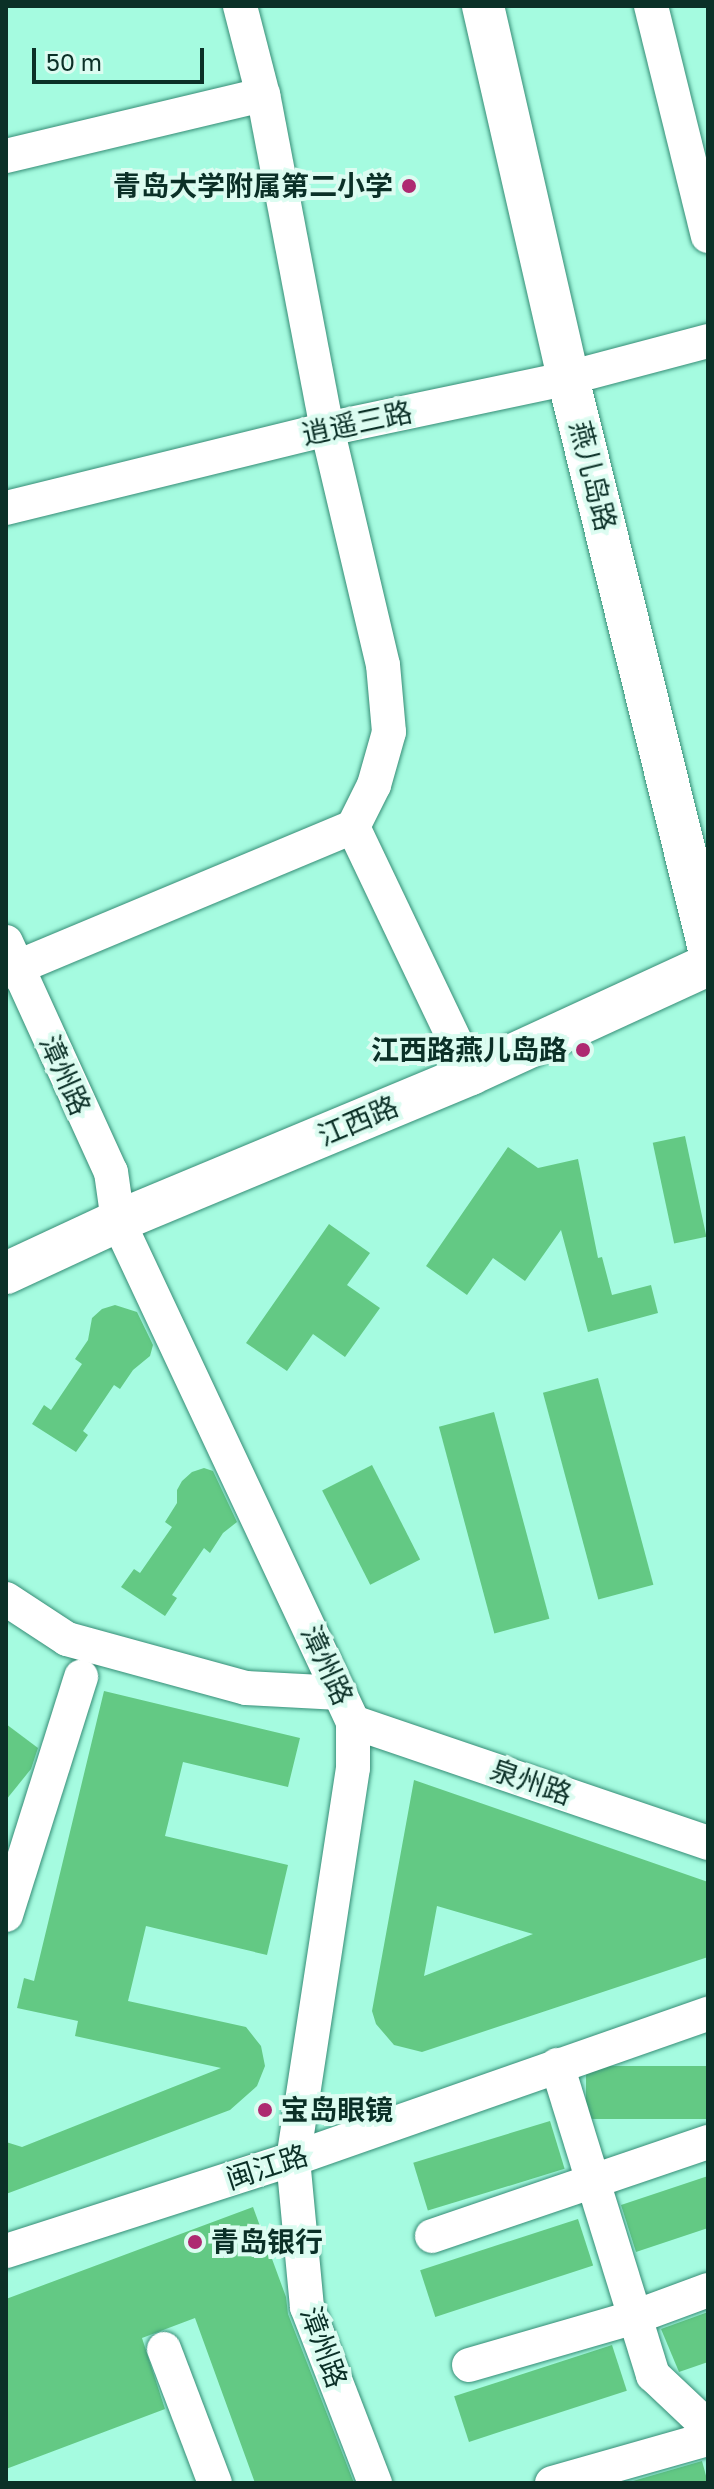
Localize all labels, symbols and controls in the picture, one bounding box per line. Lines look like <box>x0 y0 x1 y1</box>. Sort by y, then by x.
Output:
scale bar <box>36 32 208 82</box>
text: 50 m <box>46 47 102 76</box>
place label: 青岛大学附属第二小学 <box>113 169 393 203</box>
marker: 青岛大学附属第二小学 <box>400 177 418 195</box>
street label: 逍遥三路 <box>299 395 415 451</box>
street label: 燕儿岛路 <box>563 418 623 534</box>
street label: 漳州路 <box>33 1030 97 1120</box>
place label: 江西路燕儿岛路 <box>371 1033 567 1067</box>
marker: 江西路燕儿岛路 <box>574 1041 592 1059</box>
street label: 江西路 <box>313 1089 403 1153</box>
street label: 漳州路 <box>294 1620 360 1710</box>
street label: 泉州路 <box>486 1752 576 1812</box>
place label: 宝岛眼镜 <box>281 2093 393 2127</box>
marker: 宝岛眼镜 <box>256 2101 274 2119</box>
street label: 闽江路 <box>222 2138 312 2196</box>
place label: 青岛银行 <box>211 2225 323 2259</box>
marker: 青岛银行 <box>186 2233 204 2251</box>
street label: 漳州路 <box>294 2302 354 2392</box>

